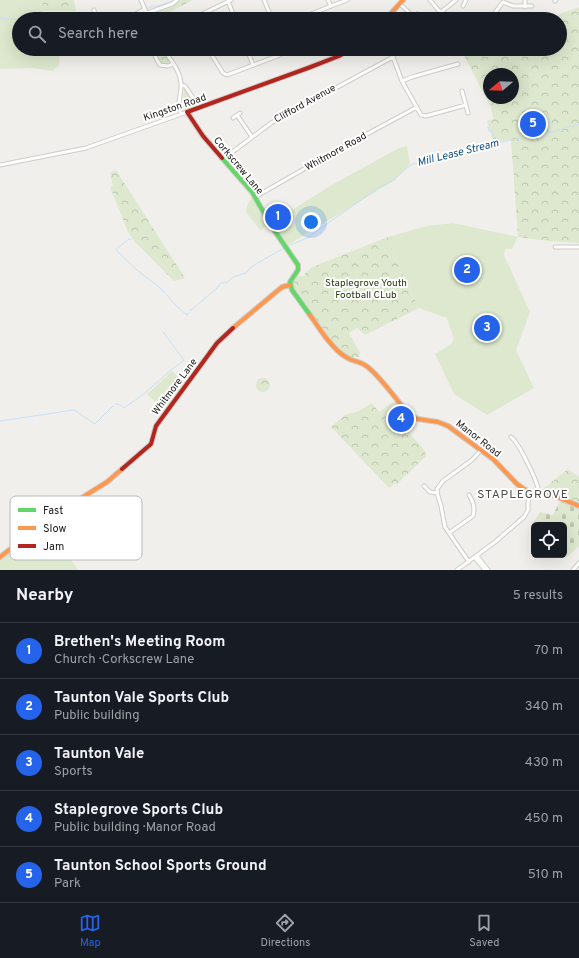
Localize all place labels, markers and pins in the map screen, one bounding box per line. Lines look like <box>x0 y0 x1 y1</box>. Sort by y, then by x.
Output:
pin: 5 <box>520 109 546 139</box>
pin: 1 <box>265 202 291 232</box>
pin: 2 <box>454 255 480 285</box>
pin: 3 <box>474 313 500 343</box>
pin: 4 <box>388 404 414 434</box>

